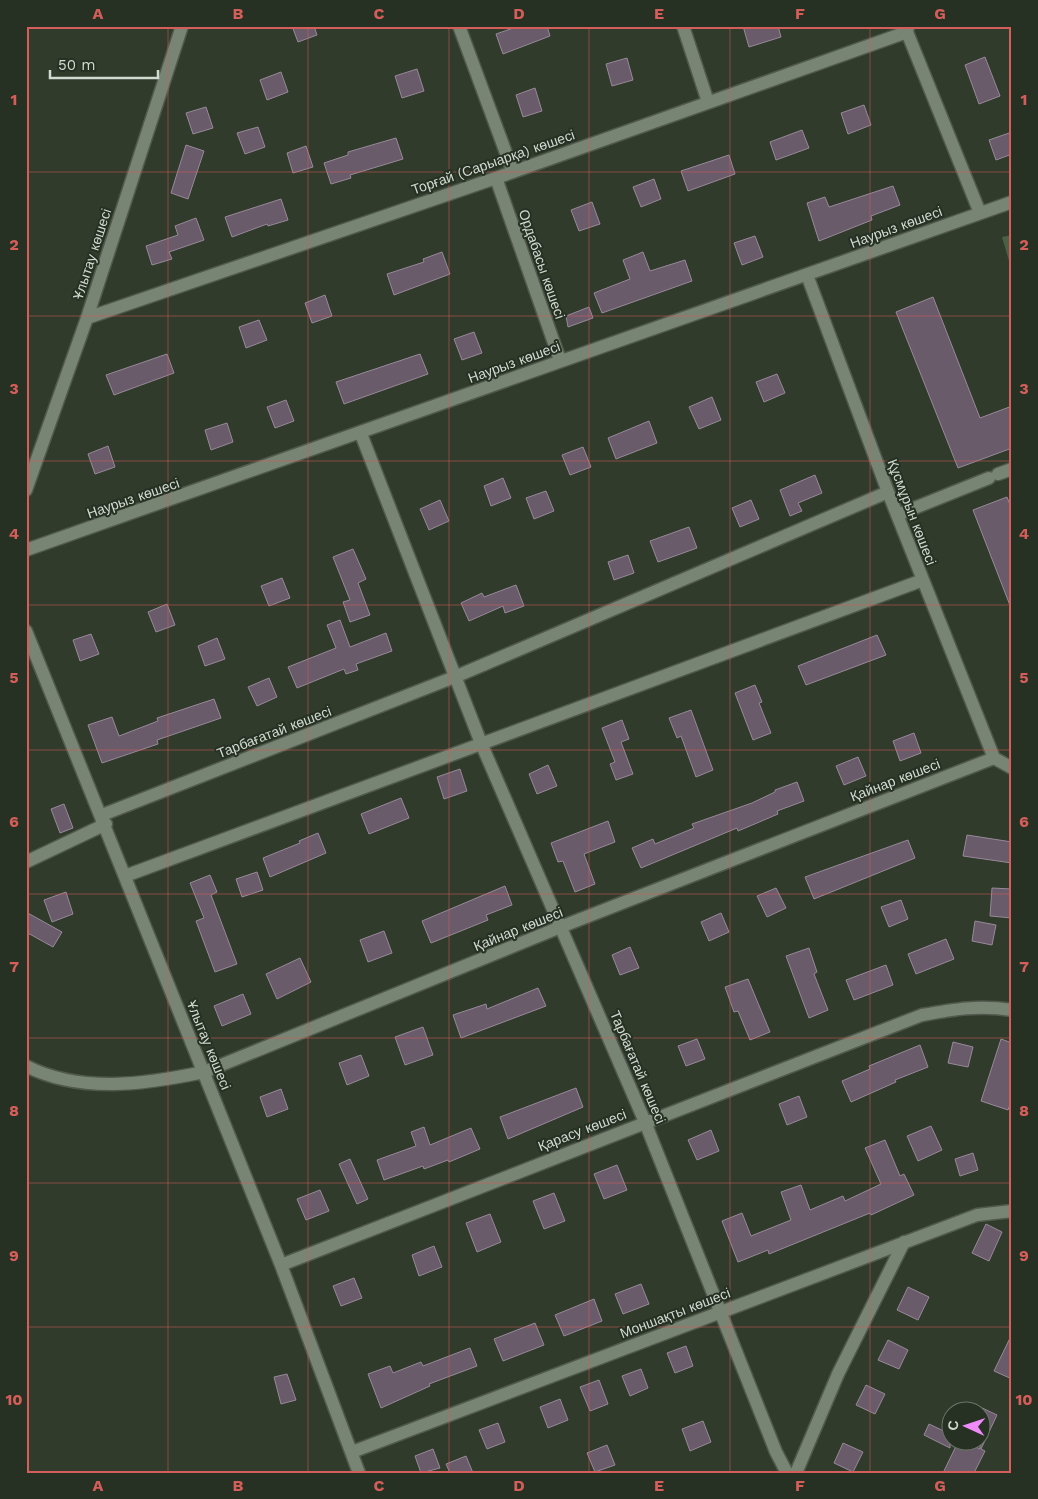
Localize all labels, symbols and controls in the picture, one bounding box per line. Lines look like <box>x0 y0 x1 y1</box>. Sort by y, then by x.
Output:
text: A <box>93 4 104 23</box>
text: B <box>233 4 244 23</box>
text: C <box>374 4 385 23</box>
text: D <box>513 4 525 23</box>
text: E <box>654 4 664 23</box>
text: F <box>795 4 805 23</box>
text: G <box>934 4 946 23</box>
scale bar <box>50 48 158 80</box>
text: 50 m <box>58 56 95 74</box>
text: 1 <box>11 90 17 109</box>
text: 1 <box>1021 90 1027 109</box>
street label: Торғай (Сарыарқа) көшесі <box>409 127 577 197</box>
street label: Наурыз көшесі <box>848 203 944 251</box>
street label: Ұлытау көшесі <box>70 206 114 302</box>
street label: Ордабасы көшесі <box>516 207 568 321</box>
text: 2 <box>9 235 19 254</box>
text: 2 <box>1019 235 1029 254</box>
street label: Наурыз көшесі <box>466 338 562 386</box>
text: 3 <box>9 379 19 398</box>
text: 3 <box>1019 379 1029 398</box>
street label: Құсмұрын көшесі <box>884 457 940 567</box>
street label: Наурыз көшесі <box>85 475 181 521</box>
text: 4 <box>9 524 19 543</box>
text: 4 <box>1019 524 1029 543</box>
text: 5 <box>9 668 19 687</box>
text: 5 <box>1019 668 1029 687</box>
street label: Тарбағатай көшесі <box>215 703 333 761</box>
street label: Қайнар көшесі <box>848 756 942 804</box>
text: 6 <box>9 812 19 831</box>
text: 6 <box>1019 812 1029 831</box>
street label: Қайнар көшесі <box>471 904 565 954</box>
text: 7 <box>9 957 19 976</box>
text: 7 <box>1019 957 1029 976</box>
street label: Ұлытау көшесі <box>184 998 234 1092</box>
street label: Тарбағатай көшесі <box>607 1008 669 1126</box>
text: 8 <box>9 1101 19 1120</box>
text: 8 <box>1019 1101 1029 1120</box>
street label: Қарасу көшесі <box>536 1106 628 1154</box>
text: 9 <box>9 1246 19 1265</box>
text: 9 <box>1019 1246 1029 1265</box>
street label: Моншақты көшесі <box>618 1285 732 1341</box>
text: 10 <box>5 1390 23 1409</box>
text: 10 <box>1015 1390 1033 1409</box>
north arrow <box>940 1402 990 1452</box>
text: С <box>945 1420 961 1431</box>
text: A <box>93 1476 104 1495</box>
text: B <box>233 1476 244 1495</box>
text: C <box>374 1476 385 1495</box>
text: D <box>513 1476 525 1495</box>
text: E <box>654 1476 664 1495</box>
text: F <box>795 1476 805 1495</box>
text: G <box>934 1476 946 1495</box>

